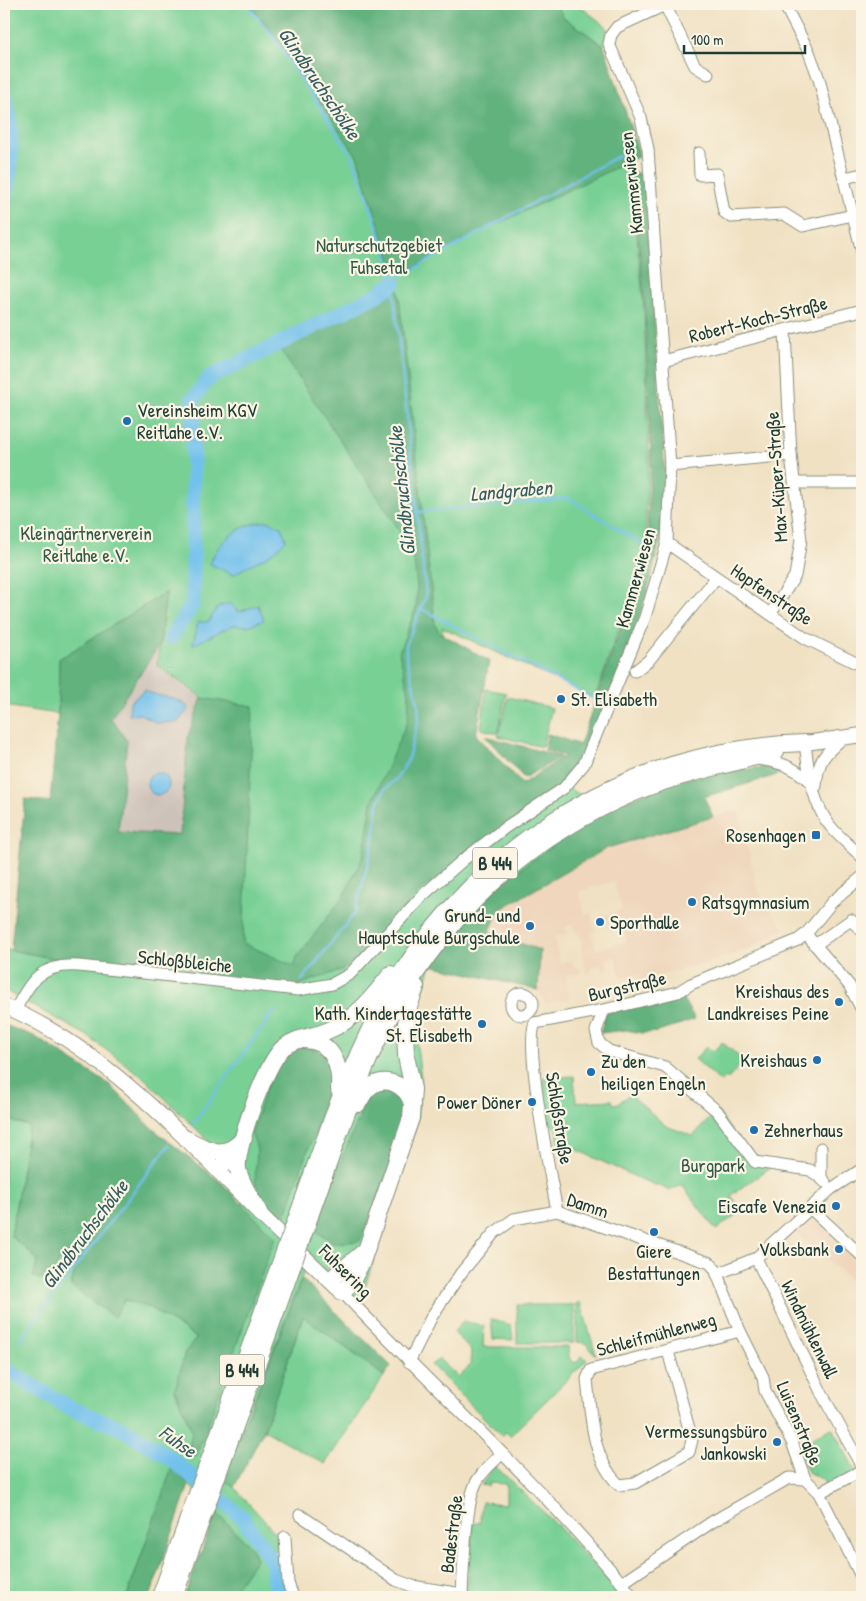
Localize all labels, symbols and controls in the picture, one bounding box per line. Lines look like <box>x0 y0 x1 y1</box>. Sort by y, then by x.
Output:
water label: Glindbruchschölke <box>273 22 368 145</box>
scale bar <box>684 22 805 54</box>
text: 100 m <box>691 29 724 50</box>
street label: Kammerwiesen <box>613 131 649 235</box>
park label: Naturschutzgebiet Fuhsetal <box>316 232 443 280</box>
street label: Robert-Koch-Straße <box>686 289 830 349</box>
place label: Vereinsheim KGV Reitlahe e.V. <box>137 397 257 445</box>
street label: Max-Küper-Straße <box>758 410 794 543</box>
marker: Vereinsheim KGV Reitlahe e.V. <box>121 415 133 427</box>
water label: Glindbruchschölke <box>381 424 421 557</box>
water label: Landgraben <box>469 473 555 508</box>
park label: Kleingärtnerverein Reitlahe e.V. <box>20 520 152 568</box>
street label: Kammerwiesen <box>608 525 662 631</box>
street label: Hopfenstraße <box>726 557 819 631</box>
place label: St. Elisabeth <box>571 686 657 712</box>
marker: St. Elisabeth <box>555 693 567 705</box>
place label: Rosenhagen <box>726 822 806 848</box>
marker: Rosenhagen <box>810 829 822 841</box>
road number: B 444 <box>472 848 518 878</box>
place label: Ratsgymnasium <box>702 889 810 915</box>
marker: Ratsgymnasium <box>686 896 698 908</box>
place label: Grund- und Hauptschule Burgschule <box>358 902 521 950</box>
place label: Sporthalle <box>610 909 680 935</box>
marker: Sporthalle <box>594 916 606 928</box>
marker: Grund- und Hauptschule Burgschule <box>524 920 536 932</box>
street label: Schloßbleiche <box>137 943 234 979</box>
street label: Burgstraße <box>585 964 669 1008</box>
place label: Kreishaus des Landkreises Peine <box>708 978 829 1026</box>
marker: Kreishaus des Landkreises Peine <box>833 996 845 1008</box>
place label: Kath. Kindertagestätte St. Elisabeth <box>315 1000 472 1048</box>
marker: Kath. Kindertagestätte St. Elisabeth <box>476 1018 488 1030</box>
place label: Kreishaus <box>740 1047 807 1073</box>
place label: Zu den heiligen Engeln <box>601 1048 706 1096</box>
marker: Kreishaus <box>811 1054 823 1066</box>
marker: Zu den heiligen Engeln <box>585 1066 597 1078</box>
street label: Schloßstraße <box>540 1070 580 1166</box>
place label: Power Döner <box>437 1089 523 1115</box>
marker: Power Döner <box>526 1096 538 1108</box>
place label: Zehnerhaus <box>764 1117 843 1143</box>
marker: Zehnerhaus <box>748 1124 760 1136</box>
park label: Burgpark <box>681 1152 745 1178</box>
water label: Glindbruchschölke <box>34 1173 134 1294</box>
street label: Damm <box>564 1186 612 1224</box>
place label: Eiscafe Venezia <box>718 1193 827 1219</box>
marker: Eiscafe Venezia <box>830 1200 842 1212</box>
marker: Giere Bestattungen <box>648 1226 660 1238</box>
place label: Volksbank <box>759 1236 829 1262</box>
street label: Fuhsering <box>313 1238 379 1304</box>
place label: Giere Bestattungen <box>608 1238 700 1286</box>
marker: Volksbank <box>833 1243 845 1255</box>
street label: Windmühlenwall <box>775 1276 845 1383</box>
street label: Schleifmühlenweg <box>594 1306 718 1362</box>
road number: B 444 <box>220 1354 264 1386</box>
street label: Luisenstraße <box>771 1377 829 1469</box>
place label: Vermessungsbüro Jankowski <box>644 1418 767 1466</box>
water label: Fuhse <box>154 1419 203 1464</box>
marker: Vermessungsbüro Jankowski <box>771 1436 783 1448</box>
street label: Badestraße <box>433 1493 469 1574</box>

